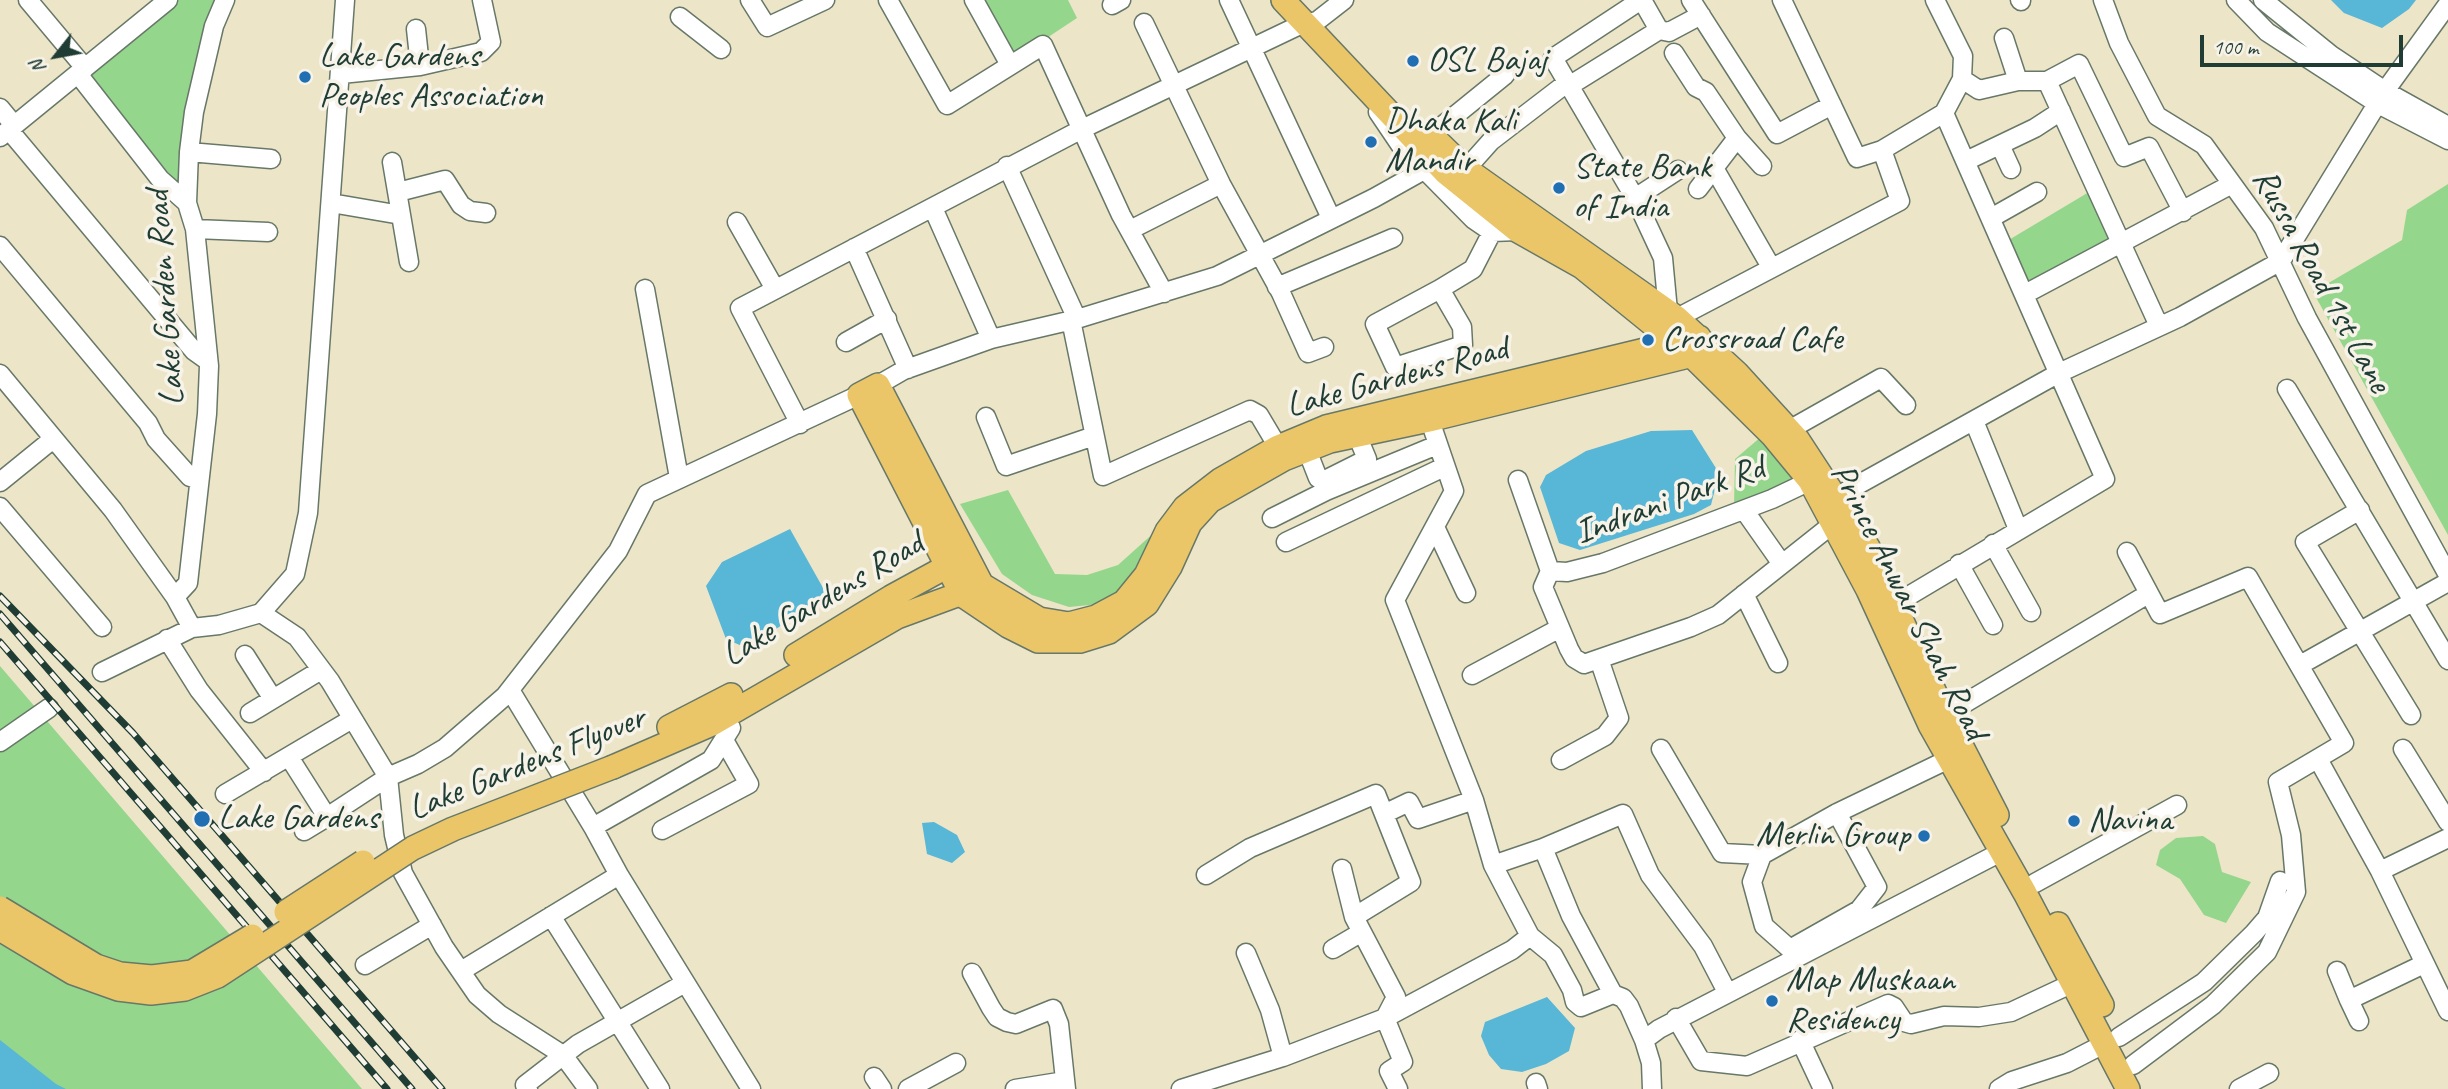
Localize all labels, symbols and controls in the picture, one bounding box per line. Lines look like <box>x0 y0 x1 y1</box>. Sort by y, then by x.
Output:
north arrow <box>21 21 91 91</box>
scale bar <box>2203 21 2406 65</box>
text: 100 m <box>2213 34 2258 60</box>
place label: Lake Gardens Peoples Association <box>319 36 543 118</box>
place label: OSL Bajaj <box>1427 40 1547 82</box>
marker: OSL Bajaj <box>1405 53 1421 69</box>
text: N <box>25 56 51 78</box>
marker: Lake Gardens Peoples Association <box>297 69 313 85</box>
place label: Dhaka Kali Mandir <box>1385 101 1516 183</box>
marker: Dhaka Kali Mandir <box>1363 134 1379 150</box>
place label: State Bank of India <box>1573 147 1711 229</box>
street label: Russa Road 1st Lane <box>2242 162 2400 400</box>
marker: State Bank of India <box>1551 180 1567 196</box>
street label: Lake Garden Road <box>138 189 194 407</box>
place label: Crossroad Cafe <box>1662 319 1842 361</box>
street label: Lake Gardens Road <box>1282 328 1512 428</box>
marker: Crossroad Cafe <box>1640 332 1656 348</box>
street label: Indrani Park Rd <box>1570 447 1770 555</box>
street label: Prince Anwar Shah Road <box>1820 457 1996 747</box>
street label: Lake Gardens Road <box>715 523 931 677</box>
street label: Lake Gardens Flyover <box>403 697 651 831</box>
place label: Lake Gardens <box>218 798 379 840</box>
place label: Navina <box>2088 800 2172 842</box>
marker: Lake Gardens <box>192 809 212 829</box>
marker: Navina <box>2066 813 2082 829</box>
place label: Merlin Group <box>1756 815 1910 857</box>
marker: Merlin Group <box>1916 828 1932 844</box>
place label: Map Muskaan Residency <box>1786 960 1955 1042</box>
marker: Map Muskaan Residency <box>1764 993 1780 1009</box>

